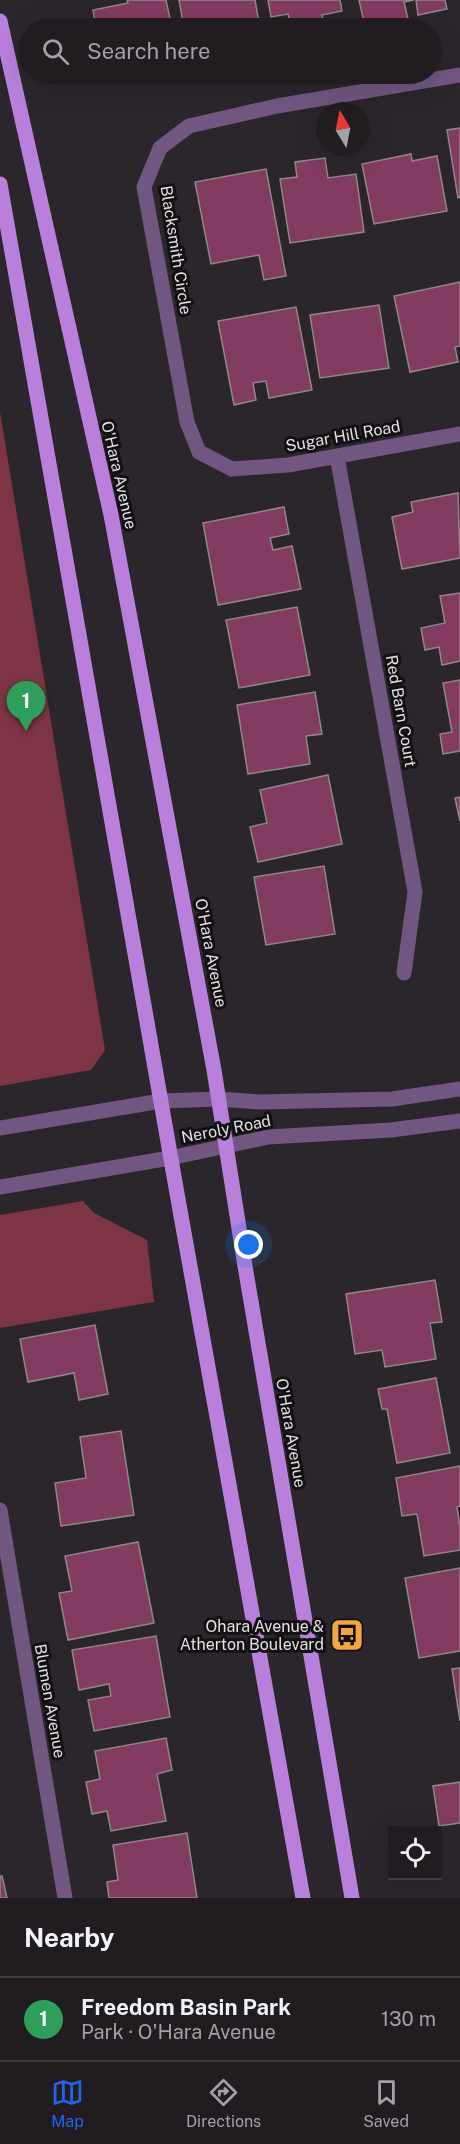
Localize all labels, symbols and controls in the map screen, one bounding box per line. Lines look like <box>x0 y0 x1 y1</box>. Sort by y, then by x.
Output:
search box <box>18 18 442 84</box>
icon: search <box>39 35 72 68</box>
text: Search here <box>87 38 211 64</box>
north arrow <box>316 102 370 156</box>
street label: Blacksmith Circle <box>156 184 196 316</box>
street label: Sugar Hill Road <box>284 417 402 455</box>
street label: O'Hara Avenue <box>97 419 141 531</box>
street label: Red Barn Court <box>382 653 420 769</box>
pin: 1 <box>6 682 46 731</box>
street label: O'Hara Avenue <box>191 897 231 1009</box>
street label: Neroly Road <box>180 1111 272 1147</box>
your location <box>234 1230 263 1259</box>
street label: O'Hara Avenue <box>272 1377 310 1489</box>
place label: Ohara Avenue & Atherton Boulevard <box>180 1617 324 1654</box>
bus stop icon: Ohara Avenue & Atherton Boulevard <box>329 1617 365 1653</box>
street label: Blumen Avenue <box>31 1642 69 1760</box>
map controls <box>388 1826 442 1880</box>
button: locate <box>388 1826 442 1880</box>
text: Nearby <box>24 1922 114 1953</box>
text: Freedom Basin Park <box>81 1994 291 2020</box>
text: 1 <box>39 2007 48 2031</box>
text: 130 m <box>381 2007 436 2031</box>
text: Park · O'Hara Avenue <box>81 2020 276 2044</box>
tab: Map <box>51 2076 84 2131</box>
tab: Directions <box>186 2076 261 2131</box>
tab: Saved <box>363 2076 409 2131</box>

